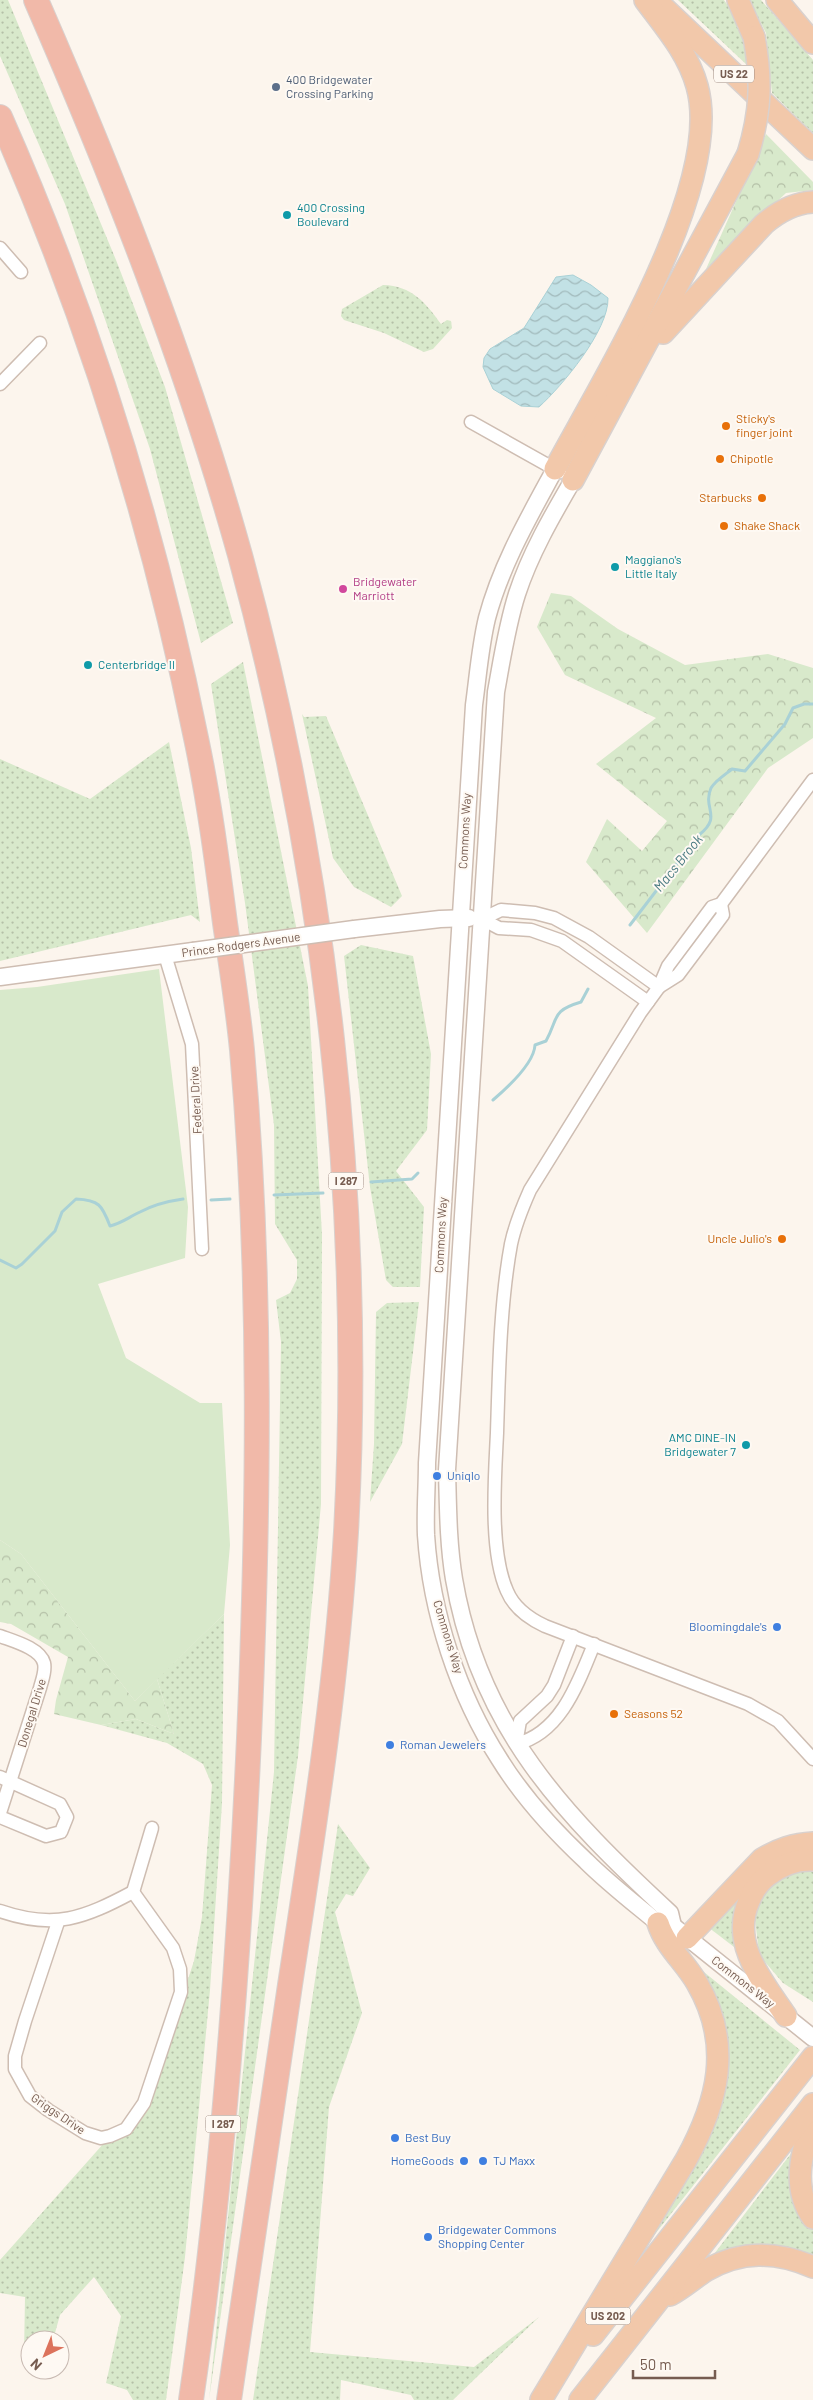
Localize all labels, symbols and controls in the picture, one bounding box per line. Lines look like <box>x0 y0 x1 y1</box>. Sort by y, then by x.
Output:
road number: US 22 <box>714 66 754 82</box>
place label: 400 Bridgewater Crossing Parking <box>286 72 373 100</box>
marker: 400 Bridgewater Crossing Parking <box>270 81 282 93</box>
place label: 400 Crossing Boulevard <box>297 200 365 228</box>
marker: 400 Crossing Boulevard <box>281 209 293 221</box>
place label: Sticky's finger joint <box>736 411 793 439</box>
marker: Sticky's finger joint <box>720 420 732 432</box>
place label: Chipotle <box>730 451 773 465</box>
marker: Chipotle <box>714 453 726 465</box>
place label: Starbucks <box>699 490 752 504</box>
marker: Starbucks <box>756 492 768 504</box>
place label: Shake Shack <box>734 518 800 532</box>
marker: Shake Shack <box>718 520 730 532</box>
place label: Maggiano's Little Italy <box>625 552 682 580</box>
marker: Maggiano's Little Italy <box>609 561 621 573</box>
place label: Bridgewater Marriott <box>353 574 417 602</box>
marker: Bridgewater Marriott <box>337 583 349 595</box>
place label: Centerbridge II <box>98 657 175 671</box>
marker: Centerbridge II <box>82 659 94 671</box>
street label: Commons Way <box>455 792 473 869</box>
water label: Macs Brook <box>649 831 706 895</box>
street label: Prince Rodgers Avenue <box>181 929 301 959</box>
street label: Federal Drive <box>186 1066 204 1134</box>
road number: I 287 <box>328 1172 364 1190</box>
street label: Commons Way <box>431 1196 449 1273</box>
place label: Uncle Julio's <box>707 1231 772 1245</box>
marker: Uncle Julio's <box>776 1233 788 1245</box>
place label: AMC DINE-IN Bridgewater 7 <box>664 1430 736 1458</box>
marker: AMC DINE-IN Bridgewater 7 <box>740 1439 752 1451</box>
place label: Uniqlo <box>447 1468 480 1482</box>
marker: Uniqlo <box>431 1470 443 1482</box>
street label: Commons Way <box>431 1598 467 1676</box>
place label: Bloomingdale's <box>689 1619 767 1633</box>
marker: Bloomingdale's <box>771 1621 783 1633</box>
street label: Donegal Drive <box>14 1677 48 1749</box>
place label: Seasons 52 <box>624 1706 683 1720</box>
marker: Seasons 52 <box>608 1708 620 1720</box>
place label: Roman Jewelers <box>400 1737 486 1751</box>
marker: Roman Jewelers <box>384 1739 396 1751</box>
street label: Commons Way <box>709 1952 778 2011</box>
street label: Griggs Drive <box>29 2090 88 2136</box>
road number: I 287 <box>206 2116 240 2132</box>
place label: Best Buy <box>405 2130 451 2144</box>
marker: Best Buy <box>389 2132 401 2144</box>
place label: HomeGoods <box>391 2153 454 2167</box>
place label: TJ Maxx <box>493 2153 535 2167</box>
marker: HomeGoods <box>458 2155 470 2167</box>
marker: TJ Maxx <box>477 2155 489 2167</box>
place label: Bridgewater Commons Shopping Center <box>438 2222 557 2250</box>
marker: Bridgewater Commons Shopping Center <box>422 2231 434 2243</box>
road number: US 202 <box>586 2308 630 2324</box>
north arrow <box>20 2330 70 2380</box>
scale bar <box>633 2348 716 2380</box>
text: N <box>27 2355 45 2374</box>
text: 50 m <box>640 2355 672 2373</box>

